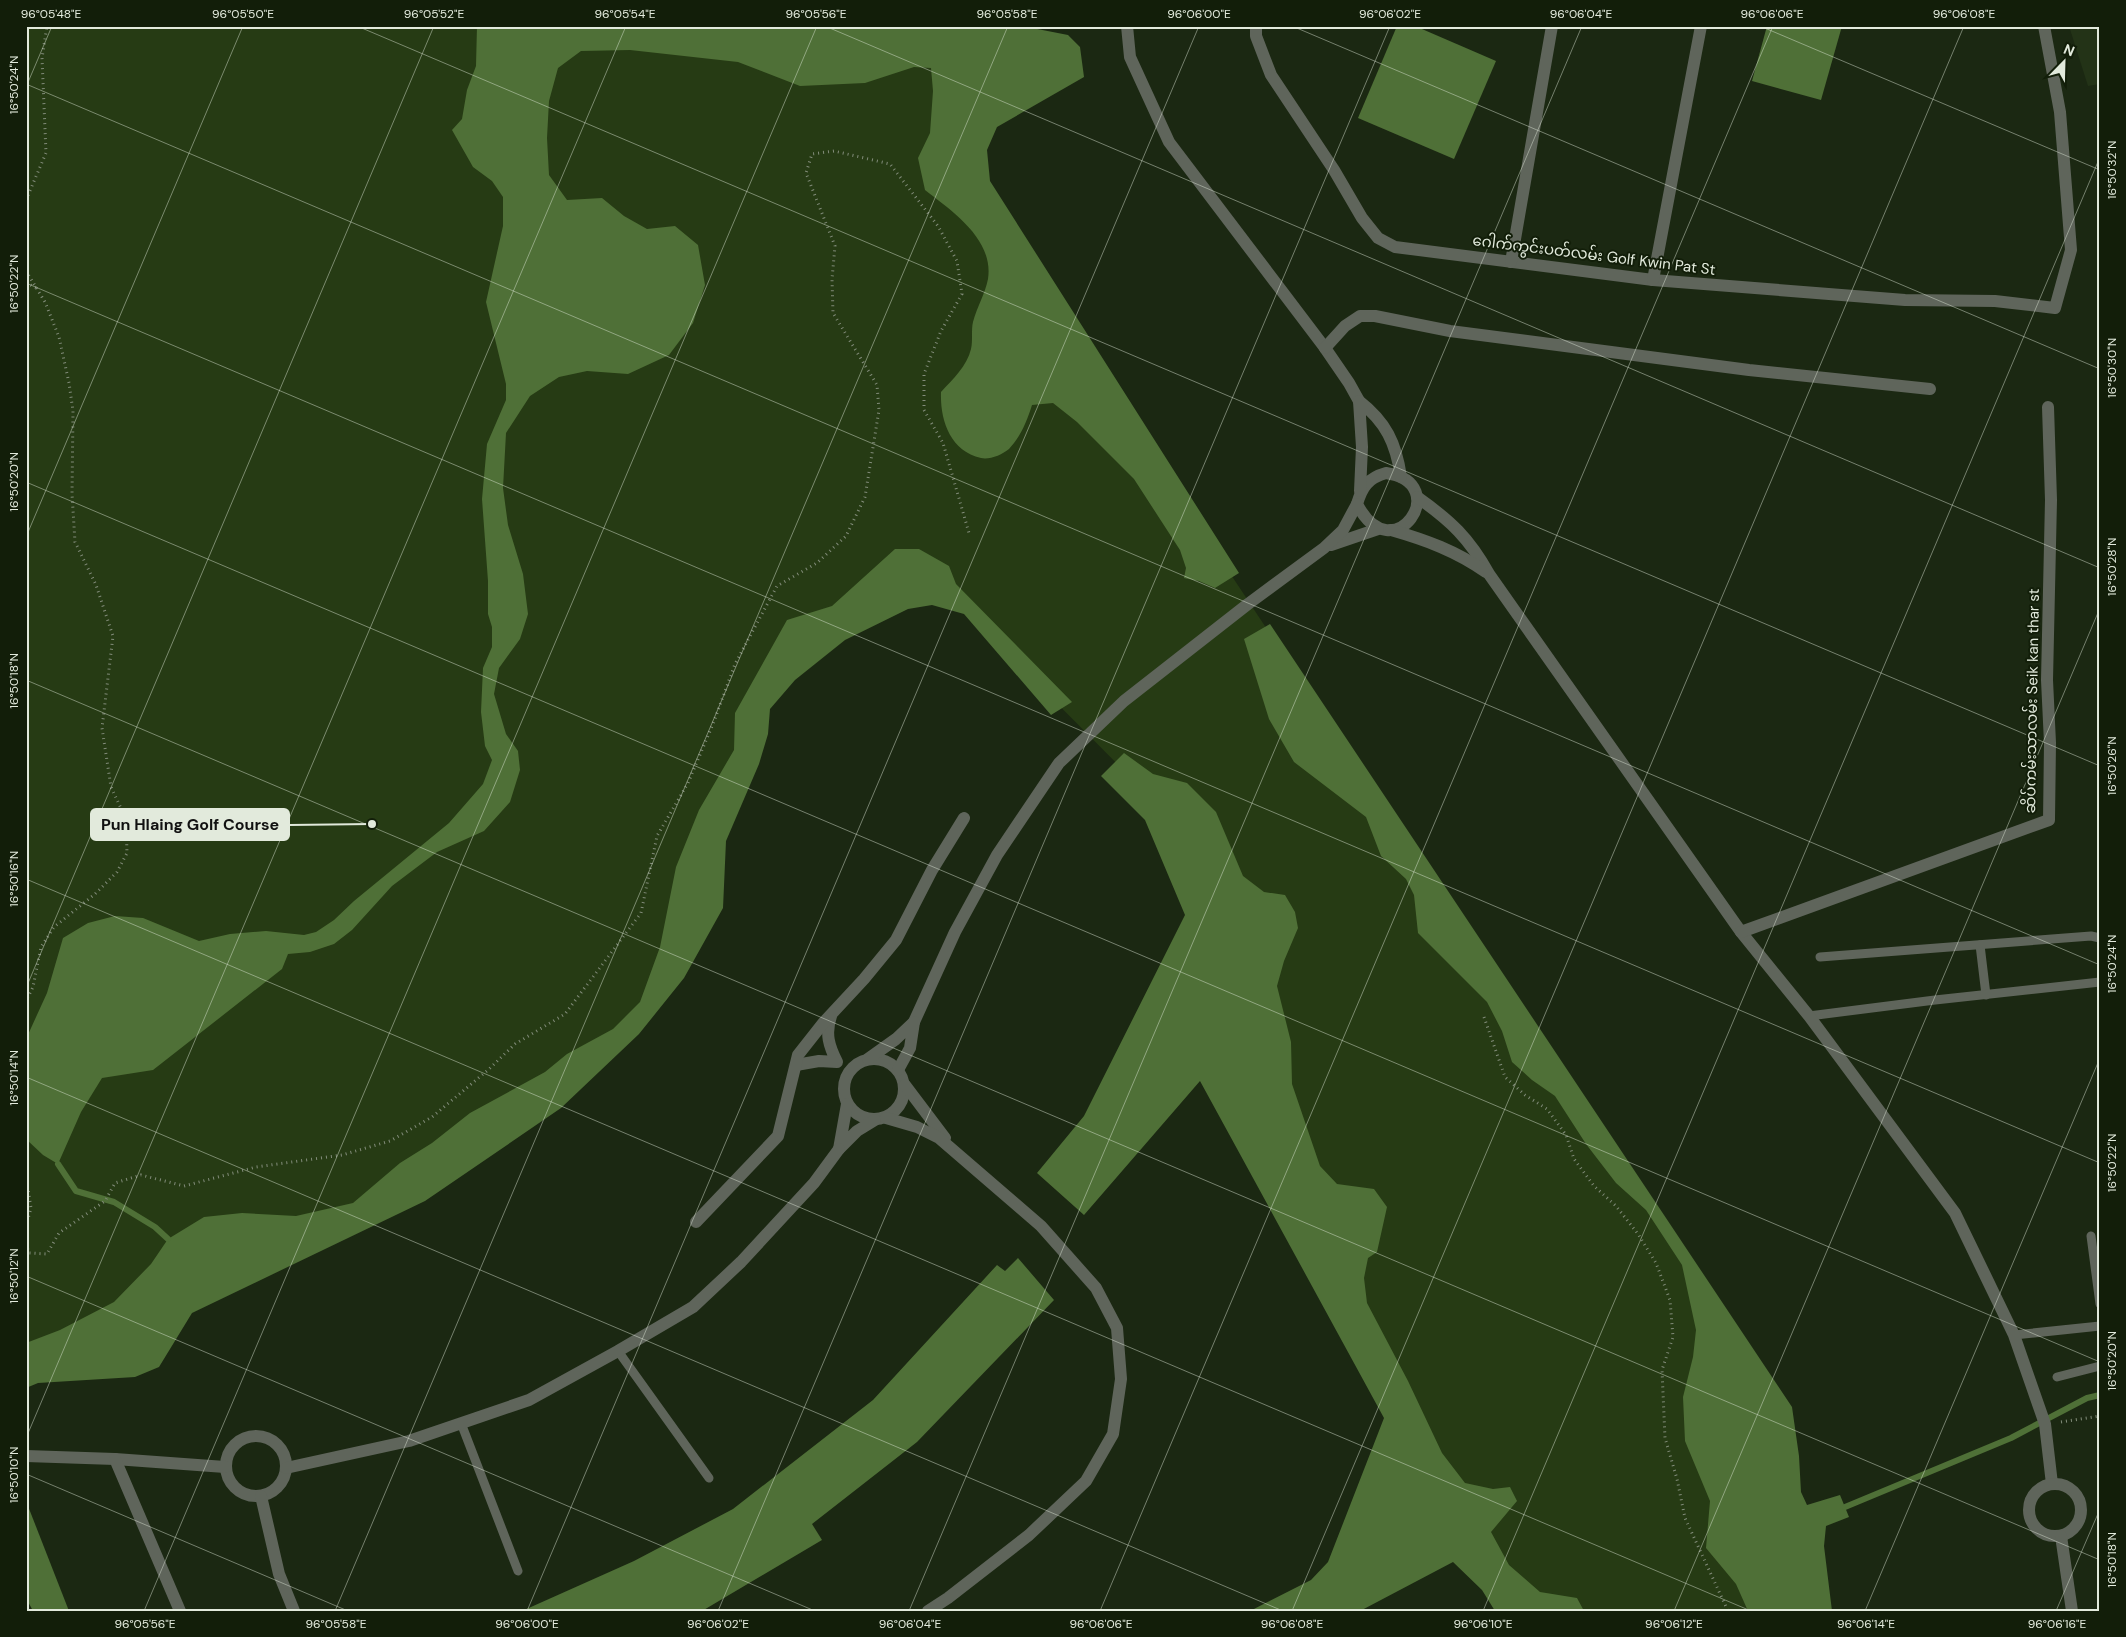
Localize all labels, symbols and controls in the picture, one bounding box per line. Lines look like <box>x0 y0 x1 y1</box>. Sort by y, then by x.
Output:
text: 96°05'48"E <box>21 6 82 22</box>
text: 96°05'50"E <box>212 6 274 22</box>
text: 96°05'52"E <box>404 6 464 22</box>
text: 96°05'54"E <box>595 6 656 22</box>
text: 96°05'56"E <box>785 6 847 22</box>
text: 96°05'58"E <box>977 6 1038 22</box>
text: 96°06'00"E <box>1167 6 1231 22</box>
text: 96°06'02"E <box>1359 6 1421 22</box>
text: 96°06'04"E <box>1550 6 1613 22</box>
text: 96°06'06"E <box>1741 6 1804 22</box>
text: 96°06'08"E <box>1933 6 1996 22</box>
north arrow <box>2038 38 2088 88</box>
text: N <box>2061 40 2077 60</box>
text: 16°50'24"N <box>6 56 22 114</box>
text: 16°50'32"N <box>2104 141 2120 199</box>
street label: ဂေါက်ကွင်းပတ်လမ်း Golf Kwin Pat St <box>1471 230 1717 281</box>
text: 16°50'22"N <box>6 255 22 313</box>
text: 16°50'30"N <box>2104 338 2120 398</box>
text: 16°50'20"N <box>6 452 22 512</box>
text: 16°50'28"N <box>2104 538 2120 596</box>
street label: ဆိပ်ကမ်းသာလမ်း Seik kan thar st <box>2020 588 2044 814</box>
text: 16°50'18"N <box>6 653 22 709</box>
text: 16°50'26"N <box>2104 736 2120 796</box>
callout: Pun Hlaing Golf Course <box>91 809 289 840</box>
text: Pun Hlaing Golf Course <box>101 814 279 835</box>
text: 16°50'16"N <box>6 851 22 907</box>
text: 16°50'24"N <box>2104 935 2120 993</box>
text: 16°50'14"N <box>6 1050 22 1106</box>
text: 16°50'22"N <box>2104 1134 2120 1192</box>
text: 16°50'12"N <box>6 1248 22 1304</box>
text: 16°50'20"N <box>2104 1331 2120 1391</box>
text: 16°50'10"N <box>6 1447 22 1503</box>
text: 16°50'18"N <box>2104 1532 2120 1588</box>
text: 96°05'56"E <box>114 1616 176 1632</box>
text: 96°05'58"E <box>306 1616 367 1632</box>
text: 96°06'00"E <box>495 1616 559 1632</box>
text: 96°06'02"E <box>687 1616 749 1632</box>
text: 96°06'04"E <box>879 1616 942 1632</box>
text: 96°06'06"E <box>1070 1616 1133 1632</box>
text: 96°06'08"E <box>1261 1616 1324 1632</box>
text: 96°06'10"E <box>1453 1616 1513 1632</box>
text: 96°06'12"E <box>1645 1616 1703 1632</box>
text: 96°06'14"E <box>1837 1616 1895 1632</box>
text: 96°06'16"E <box>2028 1616 2086 1632</box>

